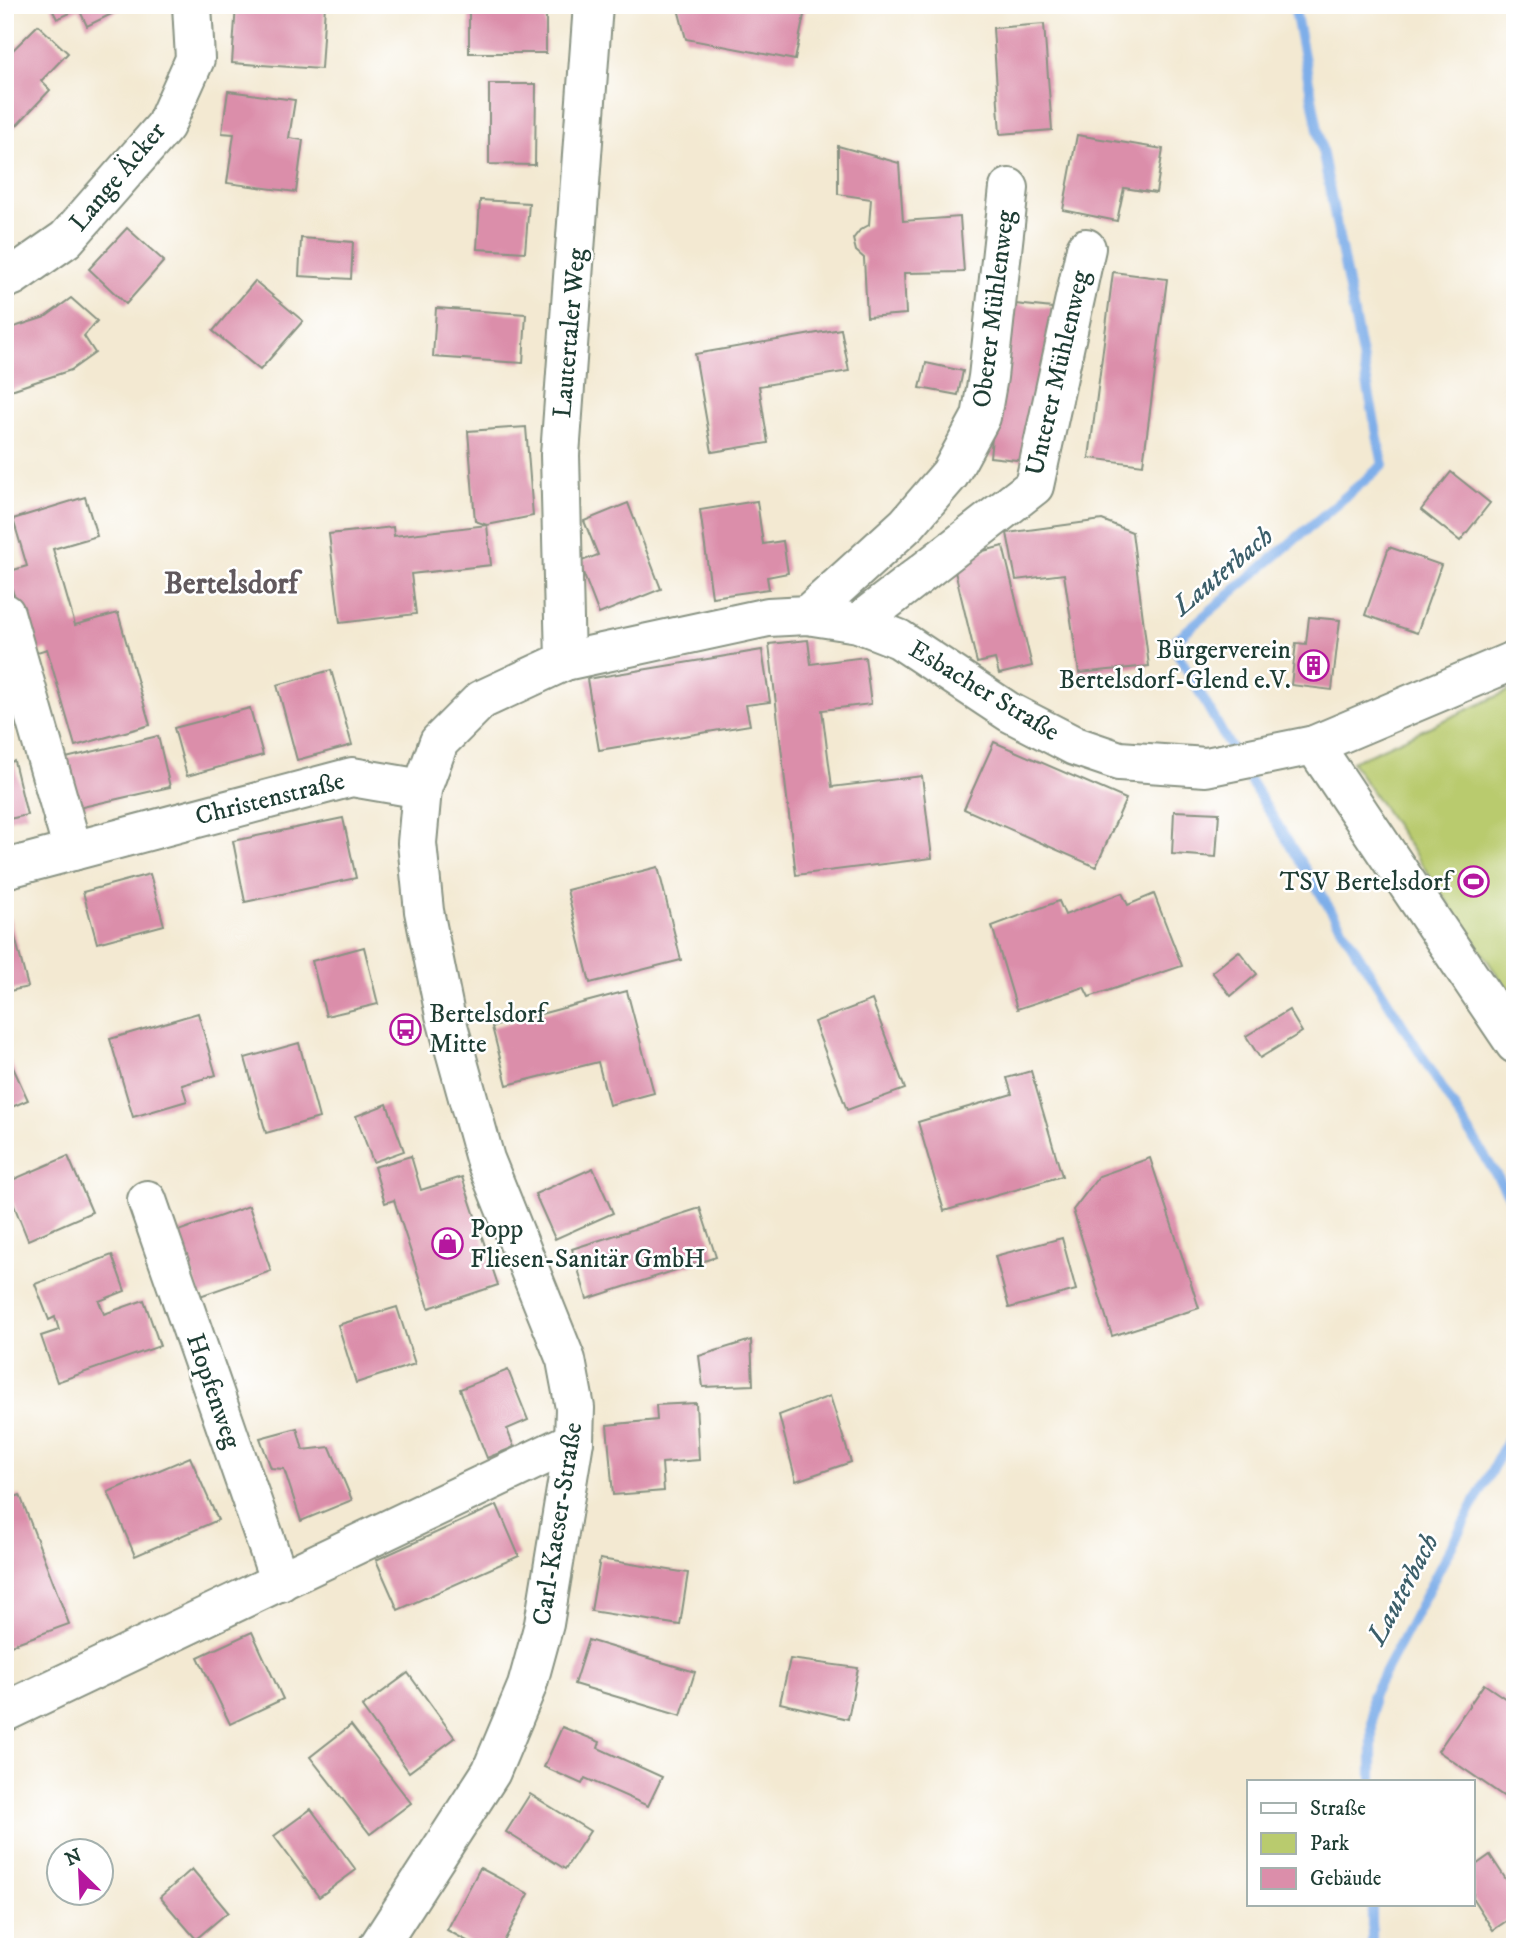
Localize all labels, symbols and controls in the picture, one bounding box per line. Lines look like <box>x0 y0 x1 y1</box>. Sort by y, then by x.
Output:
street label: Lange Äcker <box>63 115 174 239</box>
street label: Oberer Mühlenweg <box>966 208 1023 410</box>
street label: Lautertaler Weg <box>546 246 594 419</box>
street label: Unterer Mühlenweg <box>1018 267 1098 479</box>
water label: Lauterbach <box>1164 519 1281 625</box>
district label: Bertelsdorf <box>164 566 303 603</box>
street label: Esbacher Straße <box>903 633 1065 749</box>
place label: Bürgerverein Bertelsdorf-Glend e.V. <box>1059 634 1291 697</box>
building icon: Bürgerverein Bertelsdorf-Glend e.V. <box>1297 648 1331 682</box>
street label: Christenstraße <box>192 764 348 834</box>
sports icon: TSV Bertelsdorf <box>1457 865 1491 899</box>
place label: TSV Bertelsdorf <box>1280 866 1455 899</box>
place label: Bertelsdorf Mitte <box>429 998 549 1061</box>
bus stop icon: Bertelsdorf Mitte <box>389 1012 423 1046</box>
place label: Popp Fliesen-Sanitär GmbH <box>470 1213 706 1276</box>
shop icon: Popp Fliesen-Sanitär GmbH <box>430 1227 464 1261</box>
street label: Hopfenweg <box>178 1329 248 1453</box>
street label: Carl-Kaeser-Straße <box>526 1420 590 1628</box>
water label: Lauterbach <box>1358 1527 1447 1652</box>
legend <box>1247 1780 1474 1906</box>
text: Straße <box>1310 1796 1366 1822</box>
text: Park <box>1310 1831 1350 1857</box>
north arrow <box>46 1836 116 1906</box>
text: N <box>62 1844 86 1872</box>
text: Gebäude <box>1310 1866 1382 1892</box>

